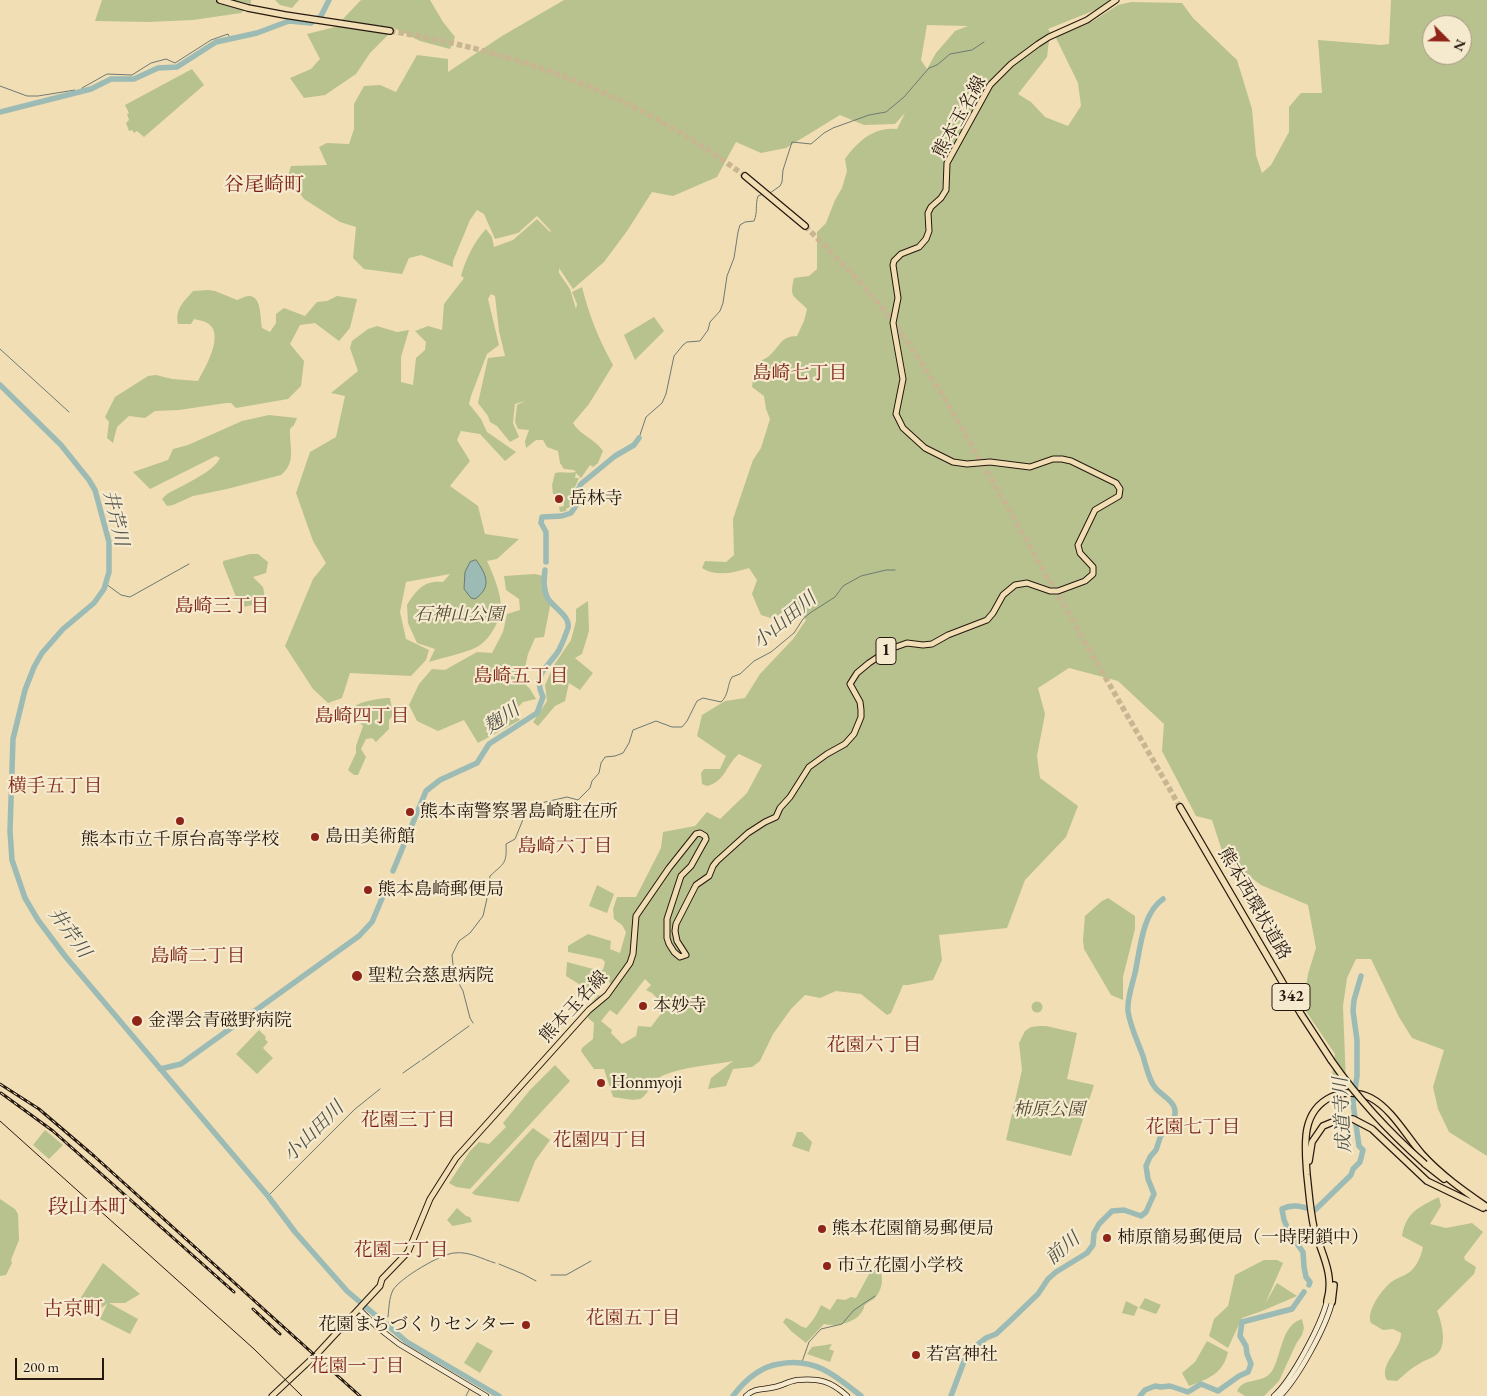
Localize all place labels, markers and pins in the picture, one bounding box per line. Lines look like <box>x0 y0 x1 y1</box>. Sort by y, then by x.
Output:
place label: 岳林寺 <box>569 488 623 510</box>
marker: 岳林寺 <box>553 493 565 505</box>
place label: 熊本南警察署島崎駐在所 <box>420 801 618 823</box>
marker: 熊本南警察署島崎駐在所 <box>404 806 416 818</box>
marker: 熊本市立千原台高等学校 <box>174 815 186 827</box>
place label: 島田美術館 <box>325 826 415 848</box>
place label: 熊本市立千原台高等学校 <box>81 829 279 851</box>
marker: 島田美術館 <box>309 831 321 843</box>
place label: 熊本島崎郵便局 <box>378 879 504 901</box>
marker: 熊本島崎郵便局 <box>362 884 374 896</box>
place label: 聖粒会慈恵病院 <box>368 965 494 987</box>
marker: 聖粒会慈恵病院 <box>350 969 364 983</box>
place label: 本妙寺 <box>653 995 707 1017</box>
marker: 本妙寺 <box>637 1000 649 1012</box>
place label: 金澤会青磁野病院 <box>148 1010 292 1032</box>
marker: 金澤会青磁野病院 <box>130 1014 144 1028</box>
place label: Honmyoji <box>611 1072 682 1094</box>
marker: Honmyoji <box>595 1077 607 1089</box>
place label: 熊本花園簡易郵便局 <box>832 1218 994 1240</box>
marker: 熊本花園簡易郵便局 <box>816 1223 828 1235</box>
place label: 柿原簡易郵便局（一時閉鎖中） <box>1117 1227 1369 1249</box>
marker: 柿原簡易郵便局（一時閉鎖中） <box>1101 1232 1113 1244</box>
place label: 市立花園小学校 <box>837 1255 963 1277</box>
marker: 市立花園小学校 <box>821 1260 833 1272</box>
place label: 花園まちづくりセンター <box>318 1314 516 1336</box>
marker: 花園まちづくりセンター <box>520 1319 532 1331</box>
place label: 若宮神社 <box>926 1344 998 1366</box>
marker: 若宮神社 <box>910 1349 922 1361</box>

